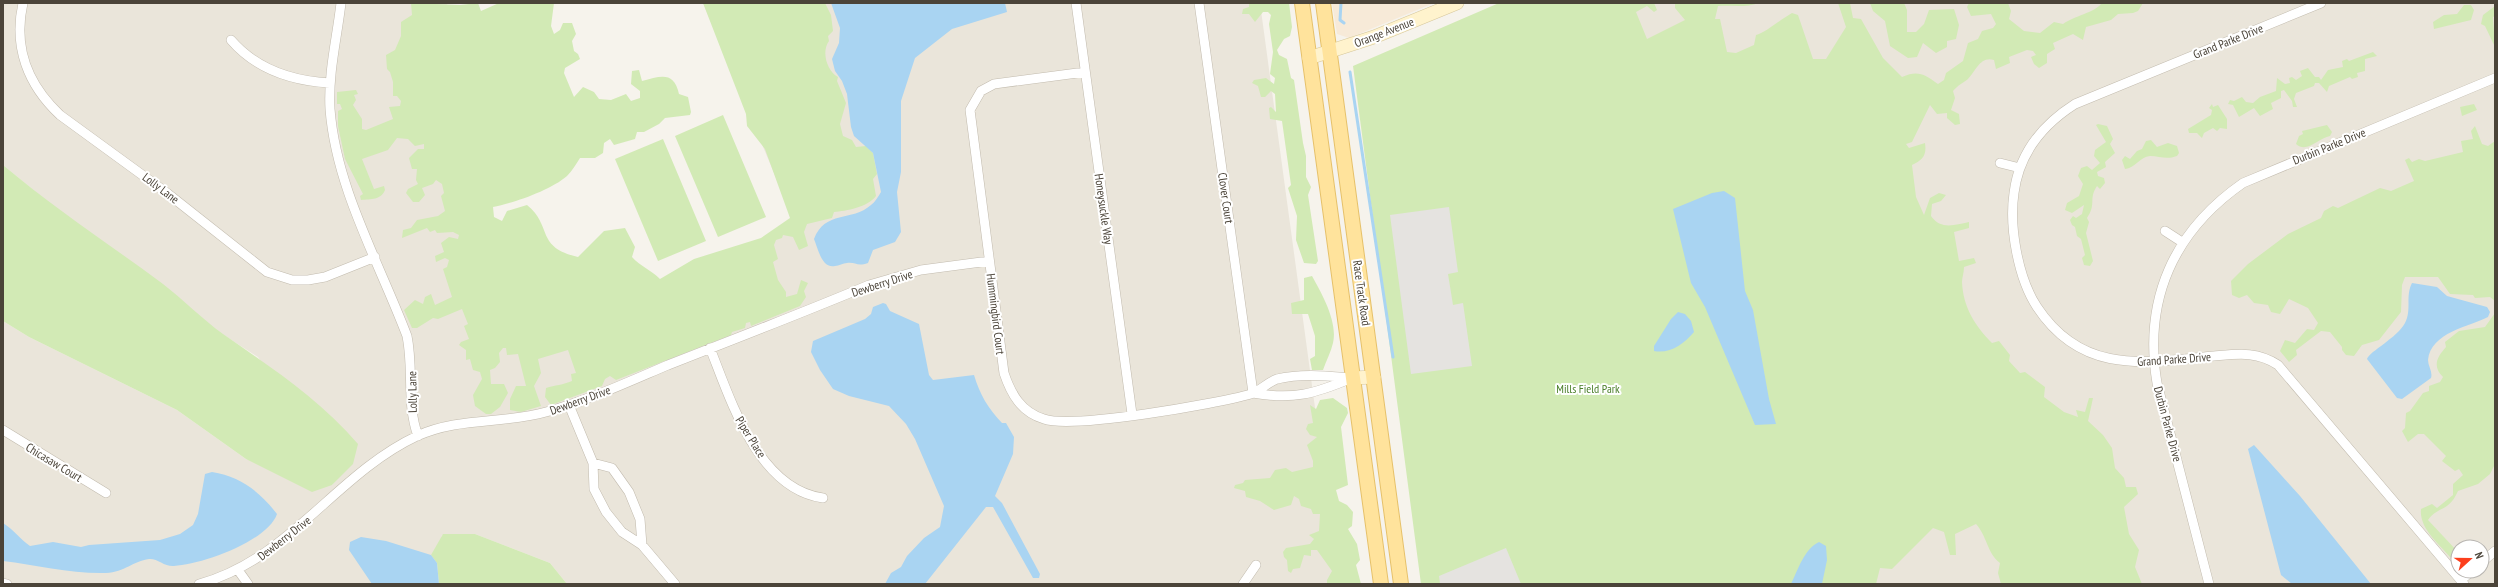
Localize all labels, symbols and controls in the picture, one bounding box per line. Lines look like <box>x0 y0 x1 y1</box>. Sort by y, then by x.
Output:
street label: Orange Avenue <box>1352 14 1416 50</box>
street label: Grand Parke Drive <box>2191 20 2265 62</box>
street label: Durbin Parke Drive <box>2290 125 2368 167</box>
street label: Lolly Lane <box>140 169 182 207</box>
street label: Clover Court <box>1215 172 1237 225</box>
street label: Honeysuckle Way <box>1092 173 1116 246</box>
street label: Race Track Road <box>1350 259 1374 327</box>
street label: Dewberry Drive <box>849 266 915 300</box>
street label: Hummingbird Court <box>984 273 1009 356</box>
street label: Grand Parke Drive <box>2137 349 2211 369</box>
street label: Lolly Lane <box>404 371 420 413</box>
park label: Mills Field Park <box>1556 381 1620 396</box>
street label: Dewberry Drive <box>548 382 612 418</box>
street label: Durbin Parke Drive <box>2151 385 2185 463</box>
street label: Piper Place <box>732 413 770 461</box>
street label: Chicasaw Court <box>23 439 86 485</box>
street label: Dewberry Drive <box>254 513 314 563</box>
north arrow <box>2450 539 2490 579</box>
text: N <box>2472 550 2487 561</box>

